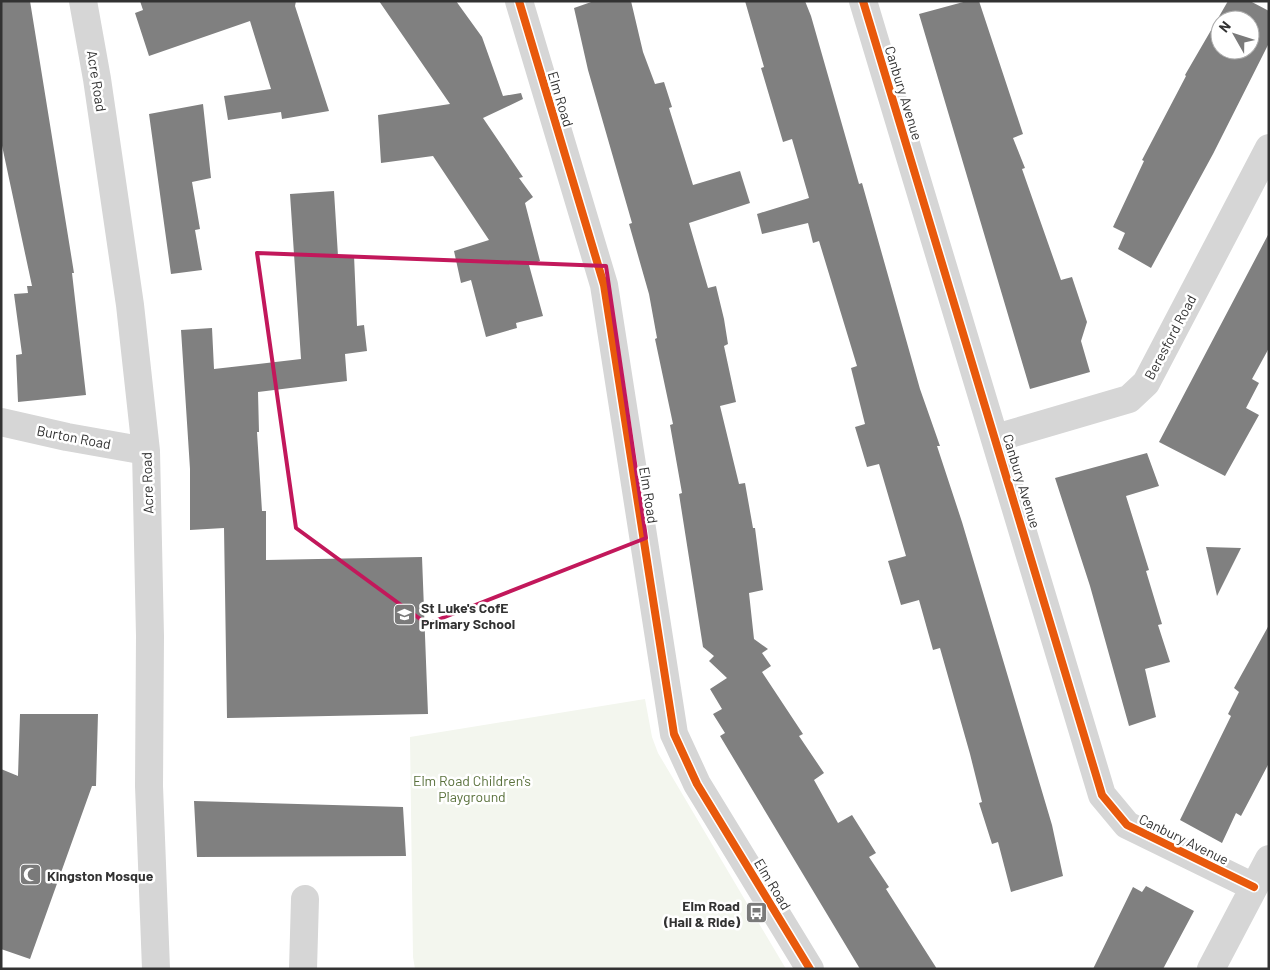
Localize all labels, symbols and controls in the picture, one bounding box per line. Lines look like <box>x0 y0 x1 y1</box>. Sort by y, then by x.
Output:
north arrow <box>1210 10 1260 60</box>
text: N <box>1215 18 1234 35</box>
street label: Canbury Avenue <box>882 44 926 142</box>
street label: Acre Road <box>84 49 110 113</box>
street label: Elm Road <box>545 69 577 129</box>
street label: Beresford Road <box>1140 292 1200 382</box>
street label: Burton Road <box>35 421 113 453</box>
street label: Canbury Avenue <box>1000 432 1044 530</box>
street label: Acre Road <box>137 452 157 514</box>
street label: Elm Road <box>636 466 662 524</box>
place label: St Luke's CofE Primary School <box>421 599 515 632</box>
school or university icon: St Luke's CofE Primary School <box>393 603 417 627</box>
park label: Elm Road Children's Playground <box>413 772 531 805</box>
street label: Canbury Avenue <box>1136 810 1232 868</box>
street label: Elm Road <box>751 855 795 913</box>
mosque icon: Kingston Mosque <box>19 863 43 887</box>
place label: Kingston Mosque <box>47 867 154 884</box>
place label: Elm Road (Hail & Ride) <box>663 897 740 930</box>
bus stop icon: Elm Road (Hail & Ride) <box>744 901 768 925</box>

